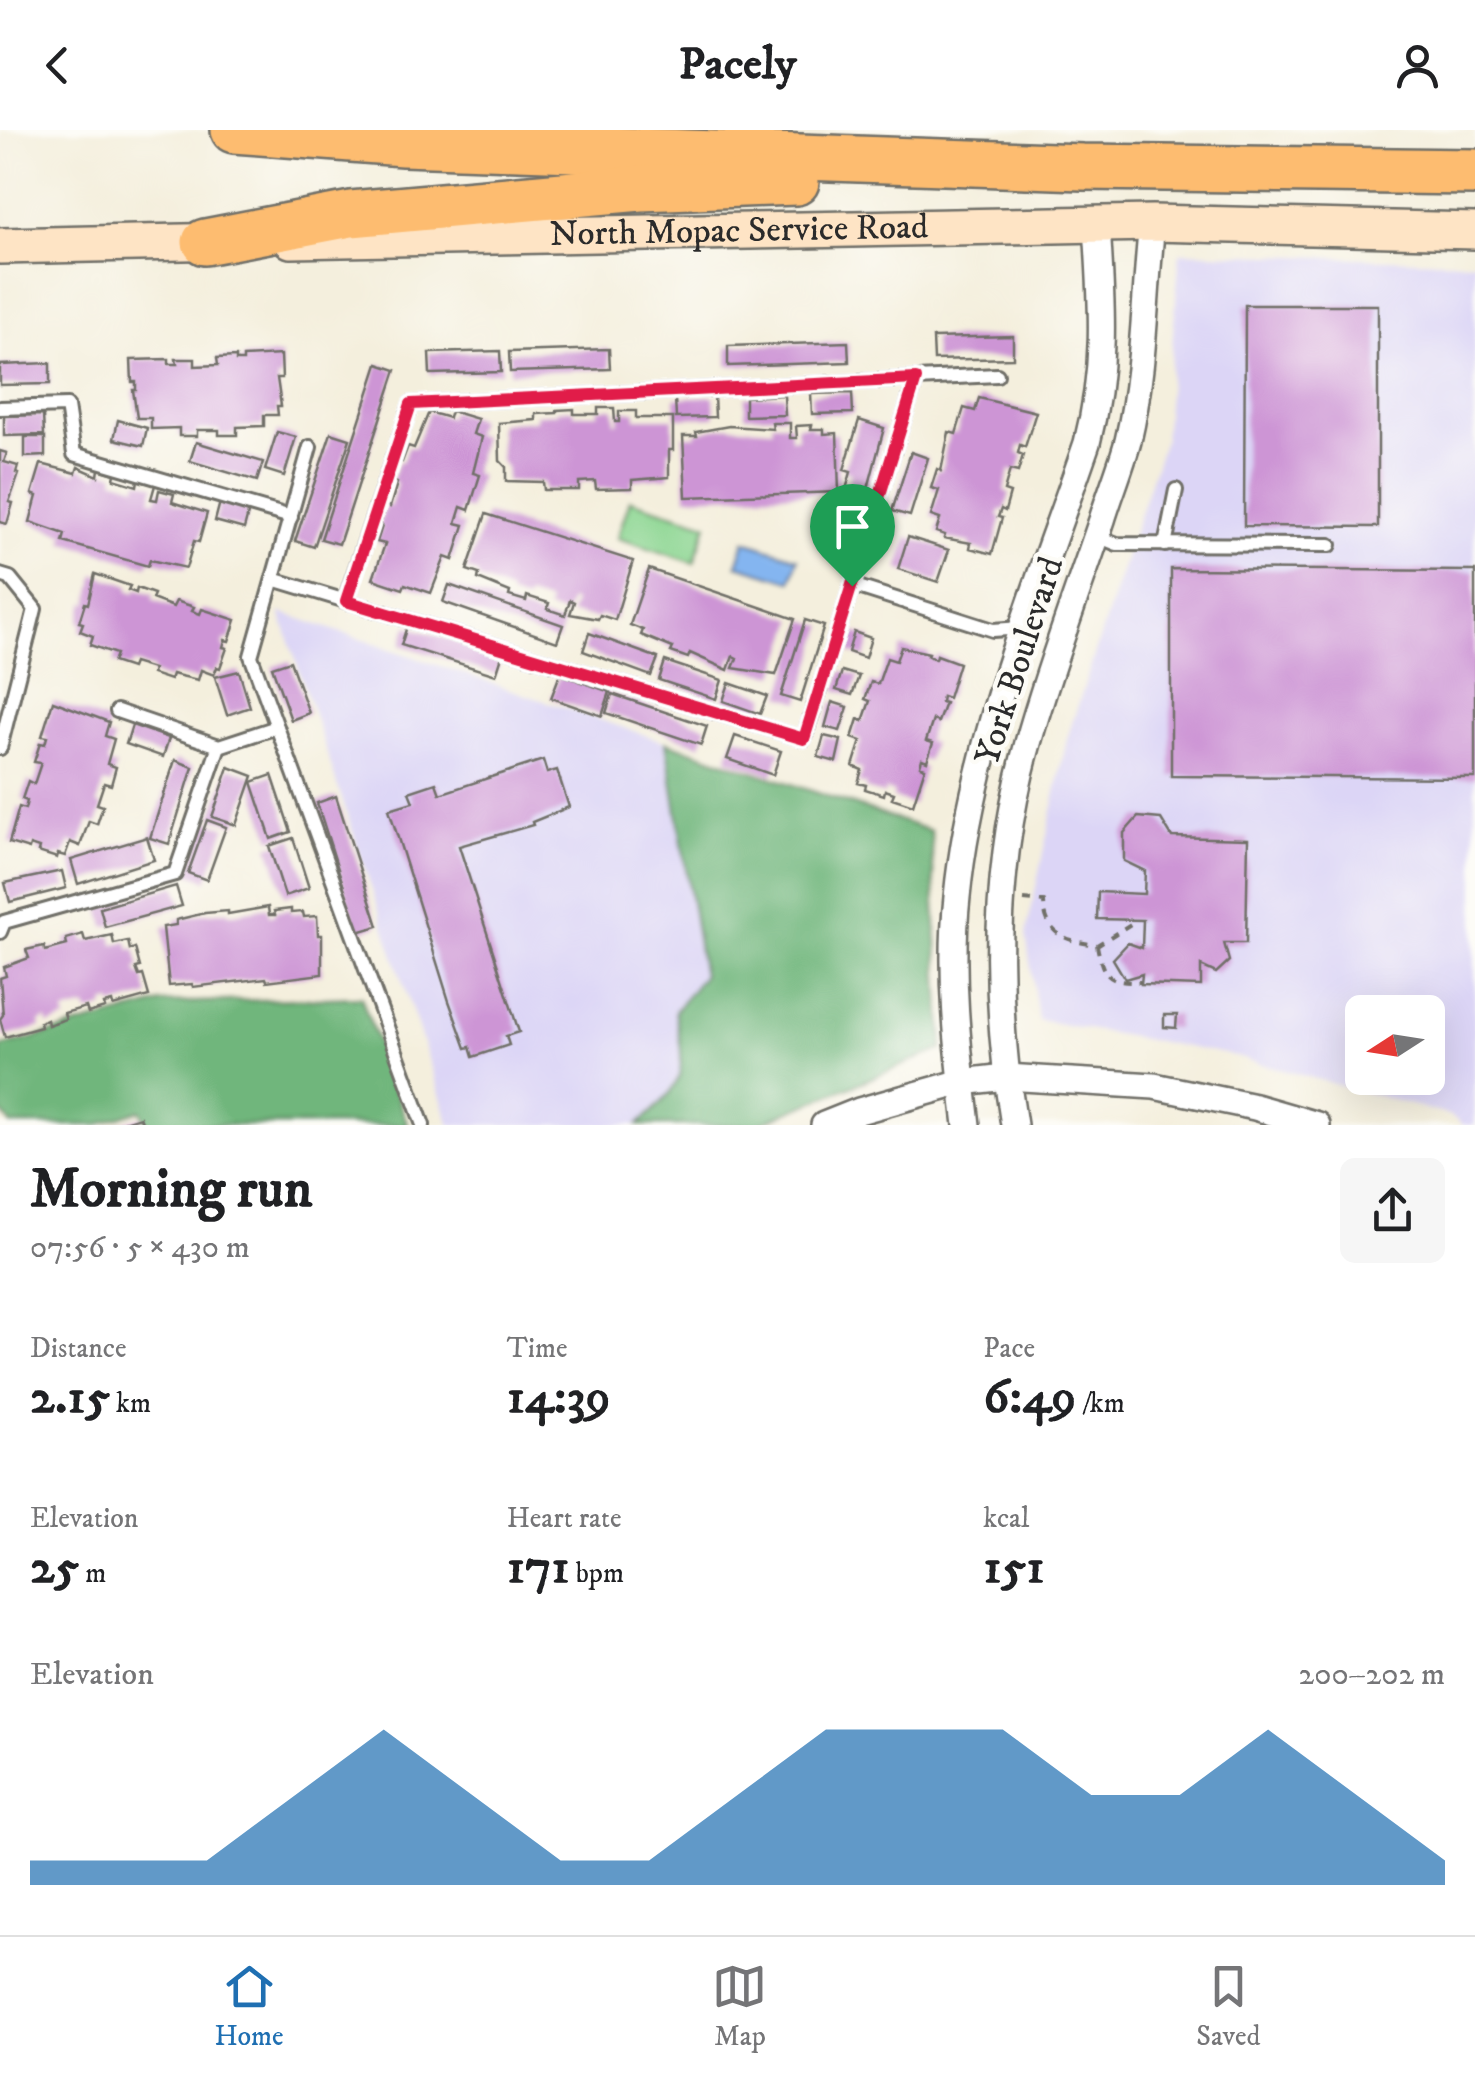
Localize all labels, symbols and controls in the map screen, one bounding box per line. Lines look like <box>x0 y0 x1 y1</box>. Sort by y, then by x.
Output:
text: Pacely <box>679 37 796 93</box>
icon: back <box>30 38 85 93</box>
icon: person <box>1390 38 1445 93</box>
street label: North Mopac Service Road <box>549 205 929 257</box>
pin <box>810 484 895 587</box>
icon: arrive <box>825 499 880 554</box>
street label: York Boulevard <box>966 551 1074 771</box>
north arrow <box>1345 995 1445 1095</box>
map controls <box>1345 995 1445 1095</box>
text: Morning run <box>30 1156 312 1225</box>
button: share <box>1340 1158 1445 1263</box>
text: 07:56 · 5 × 430 m <box>30 1228 250 1268</box>
text: Distance <box>30 1331 126 1366</box>
text: Time <box>507 1331 567 1366</box>
text: Pace <box>983 1331 1035 1366</box>
text: 2.15 <box>30 1366 110 1429</box>
text: 14:39 <box>507 1366 610 1429</box>
text: 6:49 <box>983 1366 1076 1429</box>
text: km <box>110 1386 151 1421</box>
text: /km <box>1076 1386 1125 1421</box>
text: Elevation <box>30 1501 138 1536</box>
text: Heart rate <box>507 1501 622 1536</box>
text: kcal <box>983 1501 1029 1536</box>
text: 25 <box>30 1536 79 1599</box>
text: 171 <box>507 1536 570 1599</box>
text: 151 <box>983 1536 1045 1599</box>
text: m <box>79 1556 106 1591</box>
text: bpm <box>570 1556 624 1591</box>
text: Elevation <box>30 1655 154 1695</box>
text: 200–202 m <box>1298 1655 1445 1695</box>
tab: Home <box>214 1959 284 2054</box>
tab: Map <box>712 1959 767 2054</box>
tab: Saved <box>1196 1959 1261 2054</box>

